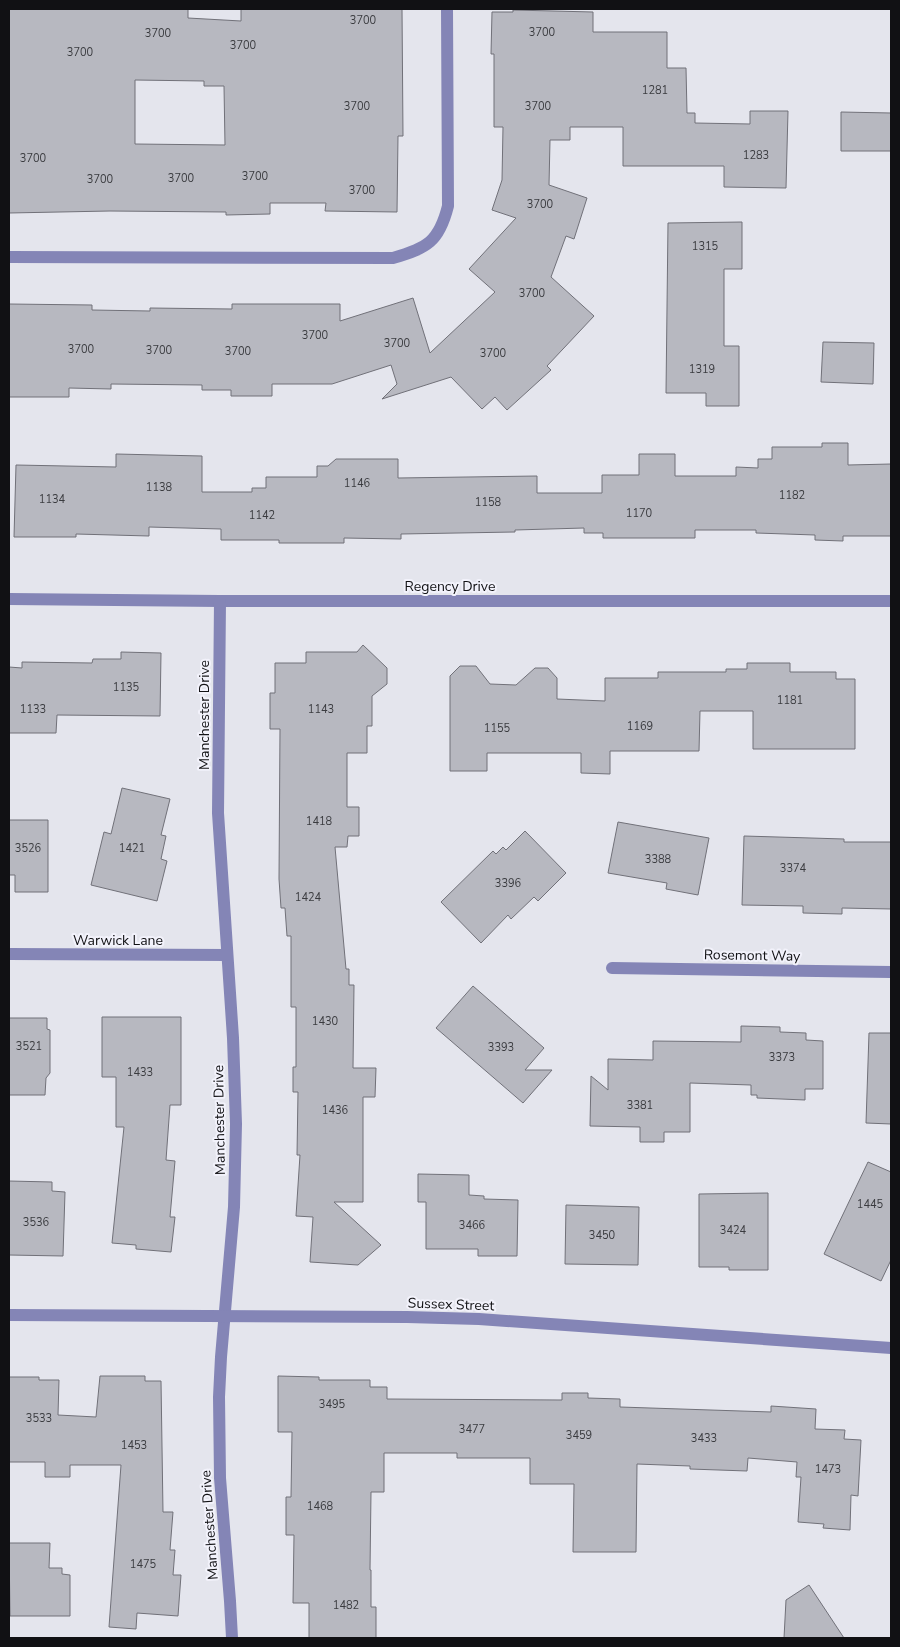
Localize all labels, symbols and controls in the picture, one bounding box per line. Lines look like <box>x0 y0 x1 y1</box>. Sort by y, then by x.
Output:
house number: 3700 <box>350 13 377 28</box>
house number: 3700 <box>529 25 556 40</box>
house number: 3700 <box>145 26 172 41</box>
house number: 3700 <box>230 38 257 53</box>
house number: 3700 <box>67 45 94 60</box>
house number: 1281 <box>642 83 668 98</box>
house number: 3700 <box>344 99 371 114</box>
house number: 3700 <box>525 99 552 114</box>
house number: 1283 <box>743 148 769 163</box>
house number: 3700 <box>20 151 47 166</box>
house number: 3700 <box>242 169 269 184</box>
house number: 3700 <box>168 171 195 186</box>
house number: 3700 <box>87 172 114 187</box>
house number: 3700 <box>349 183 376 198</box>
house number: 3700 <box>527 197 554 212</box>
house number: 1315 <box>692 239 719 254</box>
house number: 3700 <box>519 286 546 301</box>
house number: 3700 <box>302 328 329 343</box>
house number: 3700 <box>384 336 411 351</box>
house number: 3700 <box>68 342 95 357</box>
house number: 3700 <box>146 343 173 358</box>
house number: 3700 <box>225 344 252 359</box>
house number: 3700 <box>480 346 507 361</box>
house number: 1319 <box>689 362 715 377</box>
house number: 1146 <box>344 476 371 491</box>
house number: 1138 <box>146 480 173 495</box>
house number: 1182 <box>779 488 805 503</box>
house number: 1134 <box>39 492 66 507</box>
house number: 1158 <box>475 495 502 510</box>
house number: 1170 <box>626 506 653 521</box>
house number: 1142 <box>249 508 275 523</box>
street label: Regency Drive <box>405 577 495 596</box>
street label: Manchester Drive <box>195 660 214 770</box>
house number: 1135 <box>113 680 140 695</box>
house number: 1181 <box>777 693 803 708</box>
house number: 1133 <box>20 702 46 717</box>
house number: 1143 <box>308 702 334 717</box>
house number: 1169 <box>627 719 653 734</box>
house number: 1155 <box>484 721 511 736</box>
house number: 1418 <box>306 814 333 829</box>
house number: 3526 <box>15 841 42 856</box>
house number: 1421 <box>119 841 145 856</box>
house number: 3388 <box>645 852 672 867</box>
house number: 3374 <box>780 861 807 876</box>
house number: 3396 <box>495 876 522 891</box>
house number: 1424 <box>295 890 322 905</box>
street label: Warwick Lane <box>73 931 163 950</box>
street label: Rosemont Way <box>704 945 801 966</box>
house number: 1430 <box>312 1014 339 1029</box>
house number: 3521 <box>16 1039 42 1054</box>
house number: 3393 <box>488 1040 514 1055</box>
house number: 3373 <box>769 1050 795 1065</box>
house number: 1433 <box>127 1065 153 1080</box>
street label: Manchester Drive <box>209 1065 230 1175</box>
house number: 3381 <box>627 1098 653 1113</box>
house number: 1436 <box>322 1103 349 1118</box>
house number: 1445 <box>857 1197 884 1212</box>
house number: 3536 <box>23 1215 50 1230</box>
house number: 3466 <box>459 1218 486 1233</box>
house number: 3424 <box>720 1223 747 1238</box>
house number: 3450 <box>589 1228 616 1243</box>
street label: Sussex Street <box>407 1293 495 1316</box>
house number: 3495 <box>319 1397 346 1412</box>
house number: 3533 <box>26 1411 52 1426</box>
house number: 3477 <box>459 1422 485 1437</box>
house number: 3459 <box>566 1428 592 1443</box>
house number: 3433 <box>691 1431 717 1446</box>
house number: 1453 <box>121 1438 147 1453</box>
house number: 1473 <box>815 1462 841 1477</box>
street label: Manchester Drive <box>196 1469 223 1580</box>
house number: 1468 <box>307 1499 334 1514</box>
house number: 1475 <box>130 1557 157 1572</box>
house number: 1482 <box>333 1598 359 1613</box>

